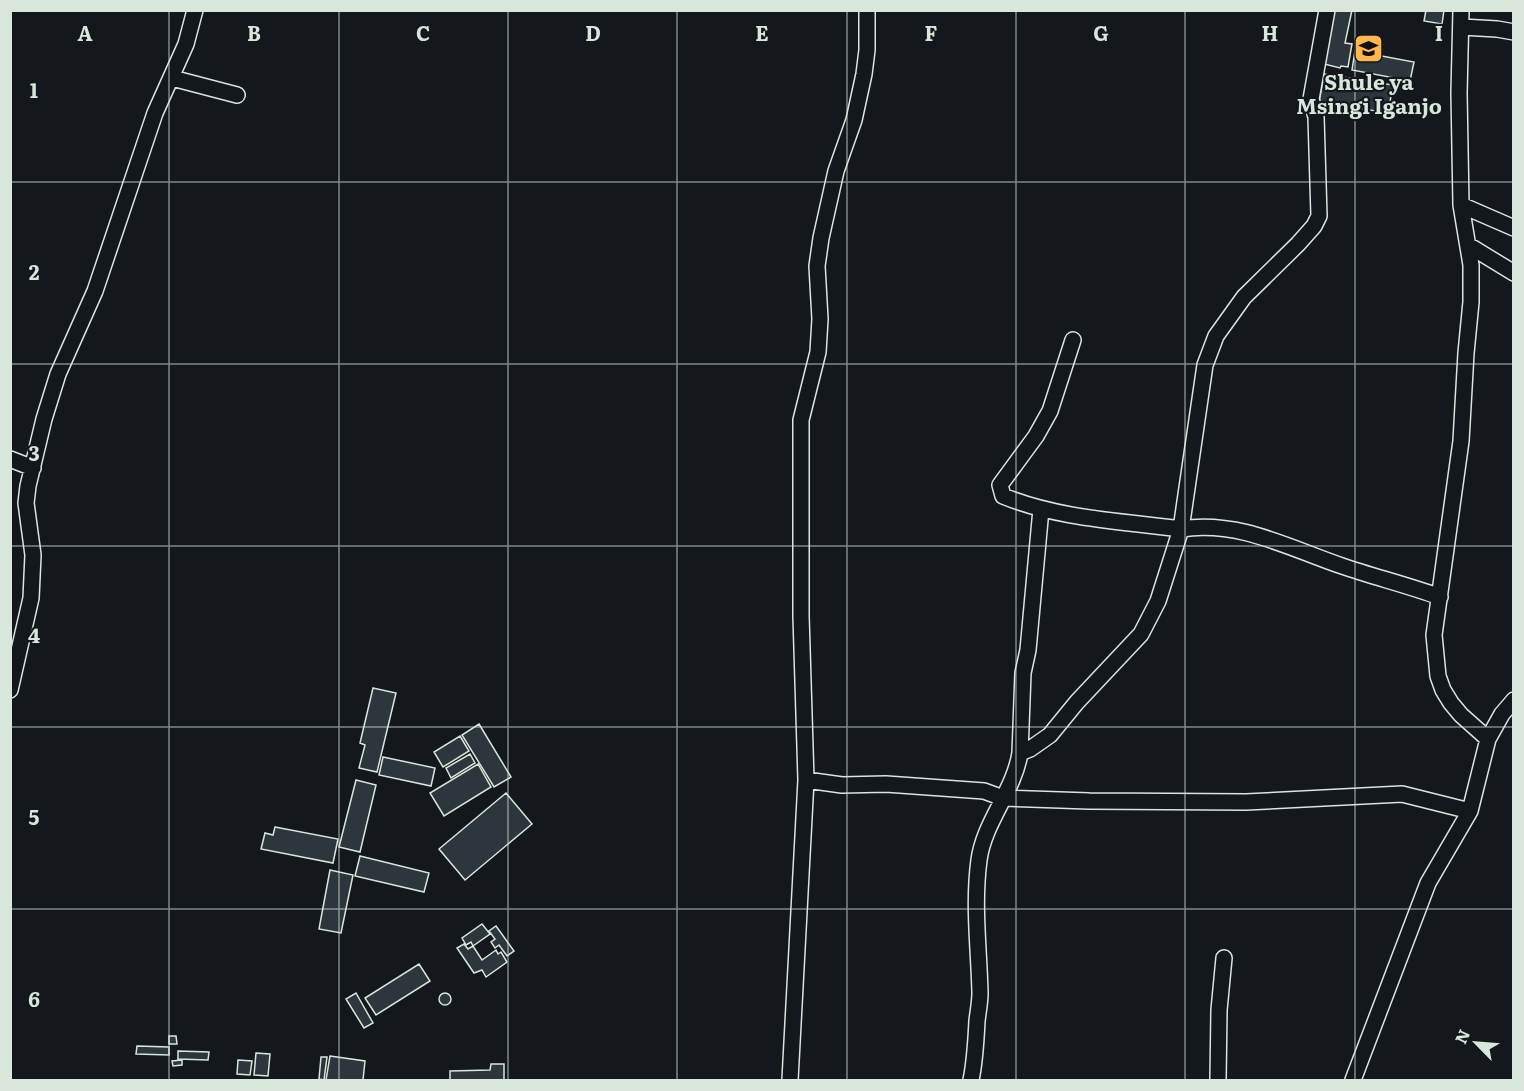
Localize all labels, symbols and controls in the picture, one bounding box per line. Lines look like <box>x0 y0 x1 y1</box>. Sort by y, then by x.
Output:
text: A <box>77 17 93 47</box>
text: B <box>247 17 261 47</box>
text: C <box>416 17 430 47</box>
text: D <box>585 17 601 47</box>
text: E <box>755 17 769 47</box>
text: F <box>925 17 938 47</box>
text: G <box>1093 17 1109 47</box>
text: H <box>1262 17 1278 47</box>
text: I <box>1435 17 1443 47</box>
school or university icon: Shule ya Msingi Iganjo <box>1353 33 1385 65</box>
place label: Shule ya Msingi Iganjo <box>1296 65 1442 120</box>
text: 1 <box>30 74 38 104</box>
text: 2 <box>29 256 40 286</box>
text: 3 <box>28 437 40 467</box>
text: 4 <box>28 619 40 649</box>
text: 5 <box>29 801 40 831</box>
text: 6 <box>28 983 40 1013</box>
north arrow <box>1446 1013 1506 1073</box>
text: N <box>1448 1025 1475 1047</box>

